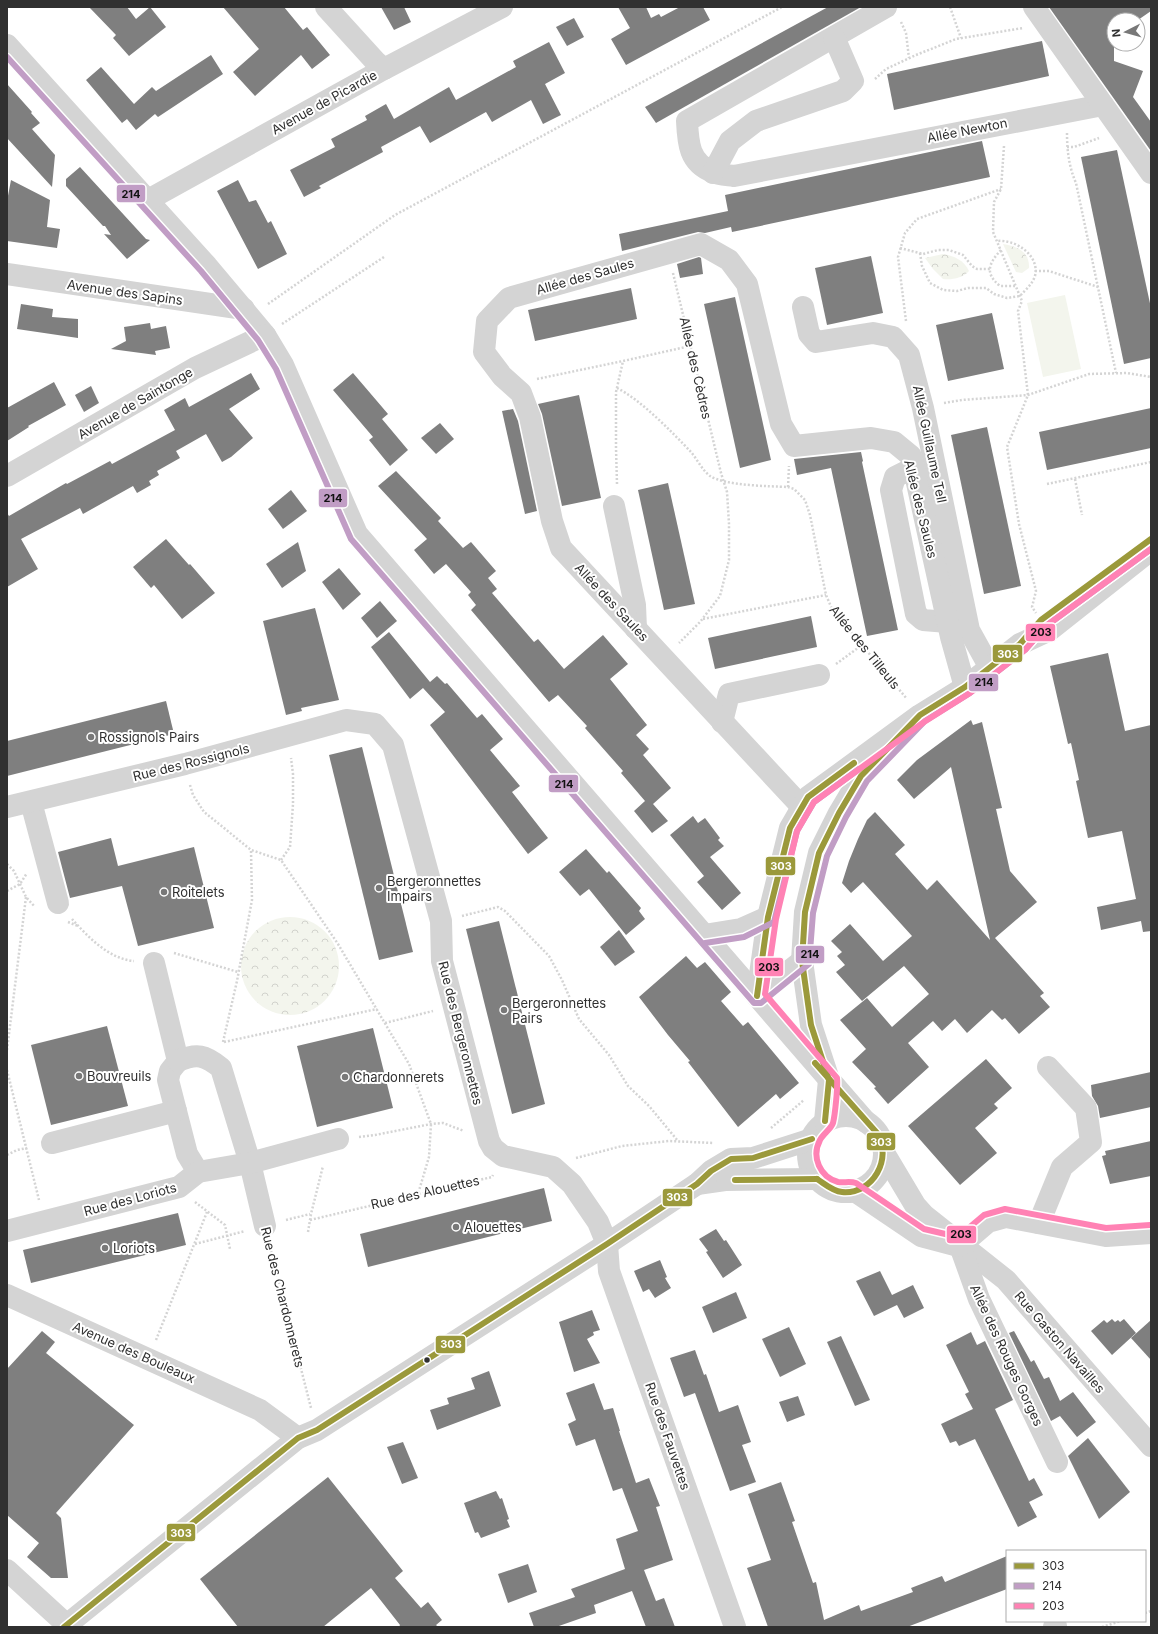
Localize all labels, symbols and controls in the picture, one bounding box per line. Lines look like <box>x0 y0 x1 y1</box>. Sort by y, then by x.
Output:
north arrow <box>1106 12 1146 52</box>
text: N <box>1109 28 1123 38</box>
street label: Avenue de Picardie <box>268 66 380 138</box>
street label: Allée Newton <box>925 114 1009 146</box>
line badge: 214 <box>116 184 146 203</box>
text: 214 <box>121 187 141 201</box>
street label: Allée des Saules <box>534 254 636 298</box>
street label: Avenue des Sapins <box>66 276 184 308</box>
street label: Allée des Cèdres <box>676 315 716 421</box>
street label: Avenue de Saintonge <box>75 364 195 442</box>
street label: Allée Guillaume Tell <box>910 384 950 504</box>
street label: Allée des Saules <box>901 458 941 560</box>
line badge: 214 <box>318 488 348 508</box>
text: 214 <box>323 491 343 505</box>
street label: Allée des Saules <box>572 560 652 645</box>
street label: Allée des Tilleuls <box>826 602 904 692</box>
line badge: 203 <box>1025 623 1056 642</box>
text: 203 <box>1030 625 1052 639</box>
line badge: 303 <box>992 644 1023 663</box>
text: 303 <box>997 647 1019 661</box>
line badge: 214 <box>968 673 999 692</box>
text: 214 <box>974 675 994 689</box>
place label: Rossignols Pairs <box>99 729 200 745</box>
marker: Rossignols Pairs <box>86 732 96 742</box>
street label: Rue des Rossignols <box>131 740 251 784</box>
line badge: 214 <box>548 774 579 793</box>
text: 214 <box>554 777 574 791</box>
line badge: 303 <box>765 856 796 876</box>
text: 303 <box>770 859 792 873</box>
place label: Bergeronnettes Impairs <box>387 873 481 904</box>
marker: Bergeronnettes Impairs <box>374 883 384 893</box>
place label: Roitelets <box>172 884 225 900</box>
marker: Roitelets <box>159 887 169 897</box>
line badge: 214 <box>795 945 825 964</box>
text: 214 <box>800 947 820 961</box>
line badge: 203 <box>754 957 784 977</box>
street label: Rue des Bergeronnettes <box>435 959 487 1107</box>
text: 203 <box>758 960 780 974</box>
place label: Bergeronnettes Pairs <box>512 995 606 1026</box>
marker: Bergeronnettes Pairs <box>499 1005 509 1015</box>
place label: Bouvreuils <box>87 1068 152 1084</box>
place label: Chardonnerets <box>353 1069 444 1085</box>
marker: Bouvreuils <box>74 1071 84 1081</box>
marker: Chardonnerets <box>340 1072 350 1082</box>
line badge: 303 <box>866 1132 896 1151</box>
text: 303 <box>870 1135 892 1149</box>
street label: Rue des Alouettes <box>369 1172 481 1212</box>
street label: Rue des Loriots <box>82 1179 178 1219</box>
line badge: 303 <box>662 1188 693 1207</box>
text: 303 <box>666 1190 688 1204</box>
place label: Alouettes <box>464 1219 522 1235</box>
marker: Alouettes <box>451 1222 461 1232</box>
street label: Rue des Chardonnerets <box>258 1225 308 1369</box>
line badge: 203 <box>946 1225 977 1244</box>
text: 203 <box>950 1227 972 1241</box>
place label: Loriots <box>113 1240 155 1256</box>
marker: Loriots <box>100 1243 110 1253</box>
street label: Allée des Rouges Gorges <box>967 1282 1047 1428</box>
street label: Rue Gaston Navailles <box>1011 1288 1109 1396</box>
street label: Avenue des Bouleaux <box>70 1318 198 1386</box>
line badge: 303 <box>435 1335 466 1354</box>
text: 303 <box>440 1337 462 1351</box>
unlabelled marker <box>422 1355 432 1365</box>
street label: Rue des Fauvettes <box>642 1380 694 1492</box>
line badge: 303 <box>166 1523 196 1542</box>
text: 303 <box>170 1526 192 1540</box>
legend <box>1006 1550 1146 1622</box>
text: 303 <box>1042 1558 1064 1573</box>
text: 214 <box>1042 1578 1062 1593</box>
text: 203 <box>1042 1598 1064 1613</box>

